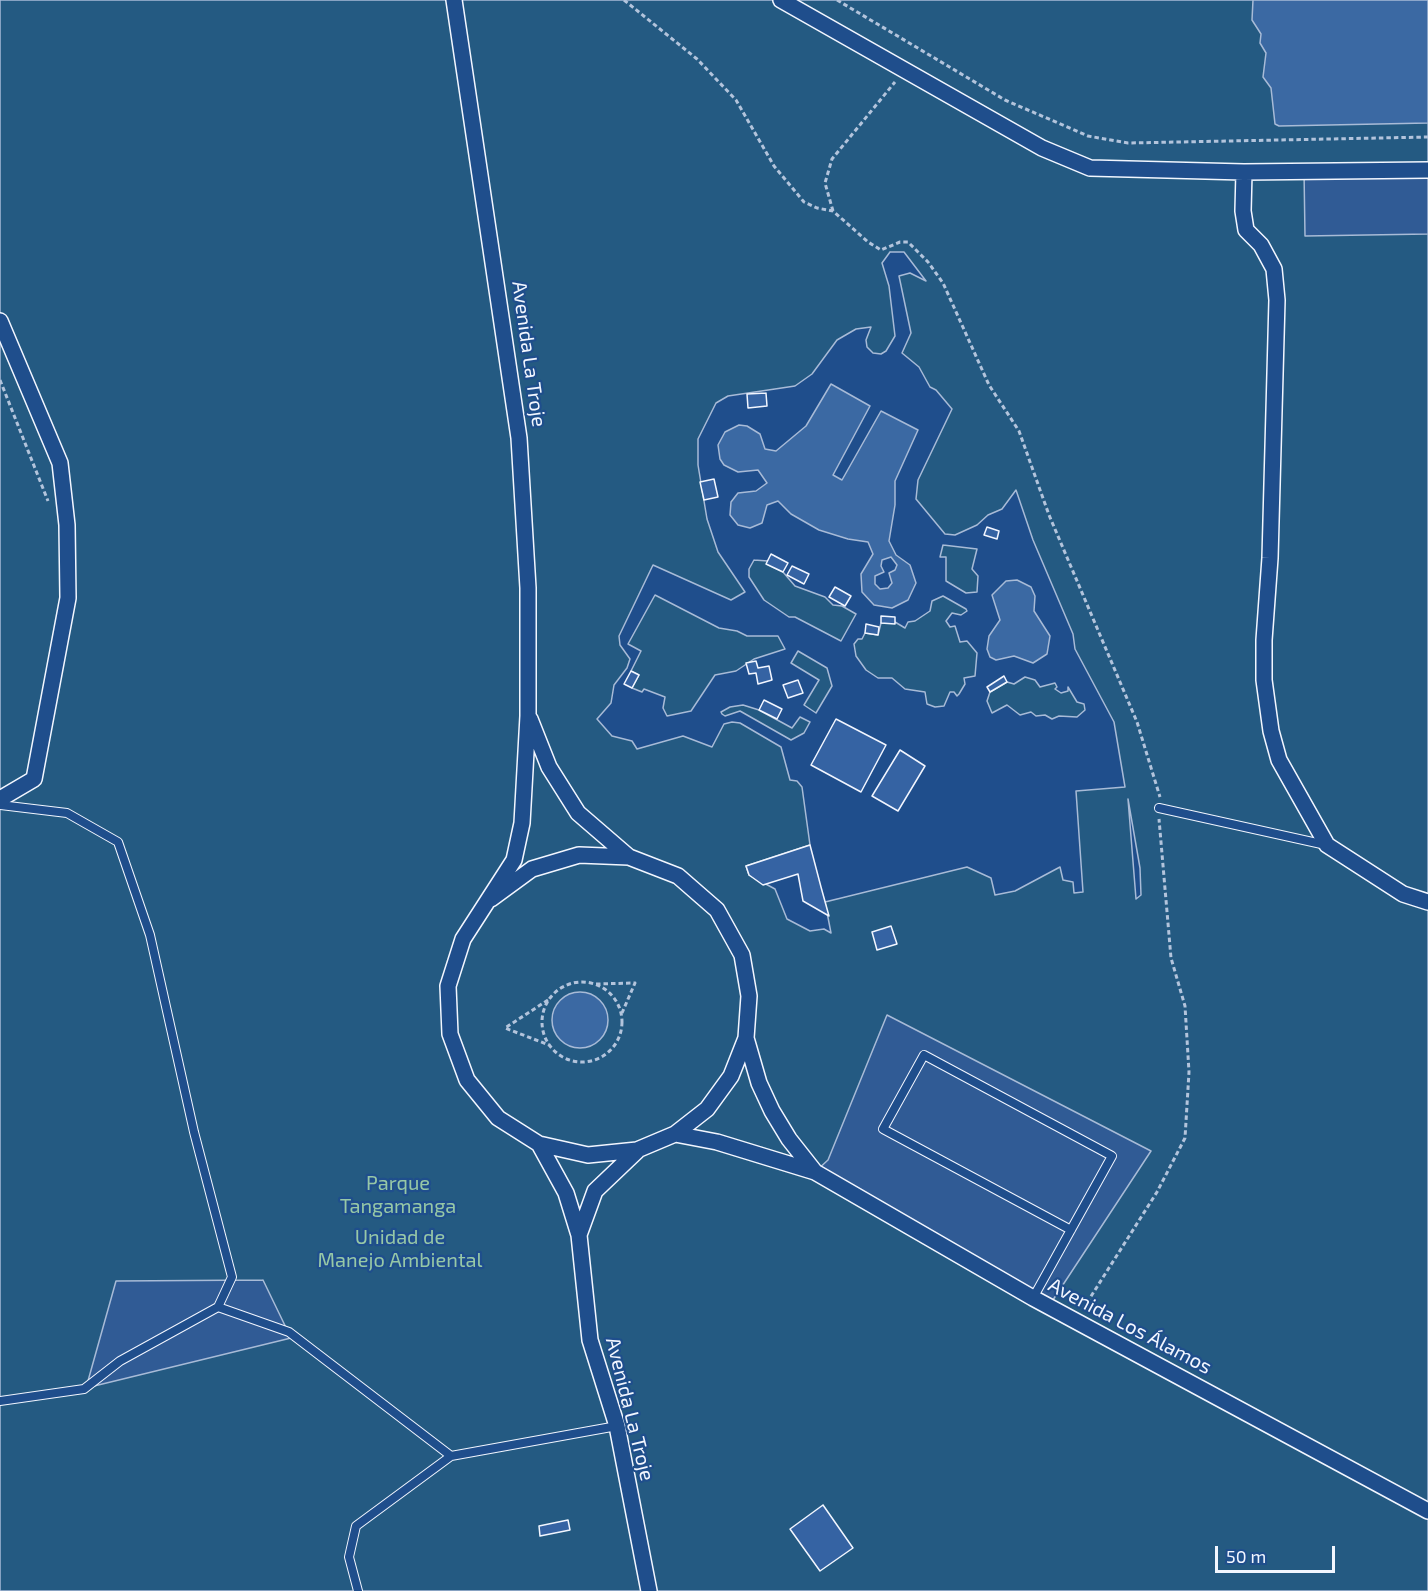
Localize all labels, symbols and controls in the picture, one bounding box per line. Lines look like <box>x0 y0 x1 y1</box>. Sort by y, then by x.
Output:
street label: Avenida La Troje <box>507 280 551 428</box>
park label: Parque Tangamanga <box>340 1171 456 1218</box>
park label: Unidad de Manejo Ambiental <box>318 1225 482 1272</box>
street label: Avenida Los Álamos <box>1044 1273 1216 1379</box>
street label: Avenida La Troje <box>601 1335 659 1483</box>
scale bar <box>1218 1534 1338 1572</box>
text: 50 m <box>1226 1545 1266 1567</box>

